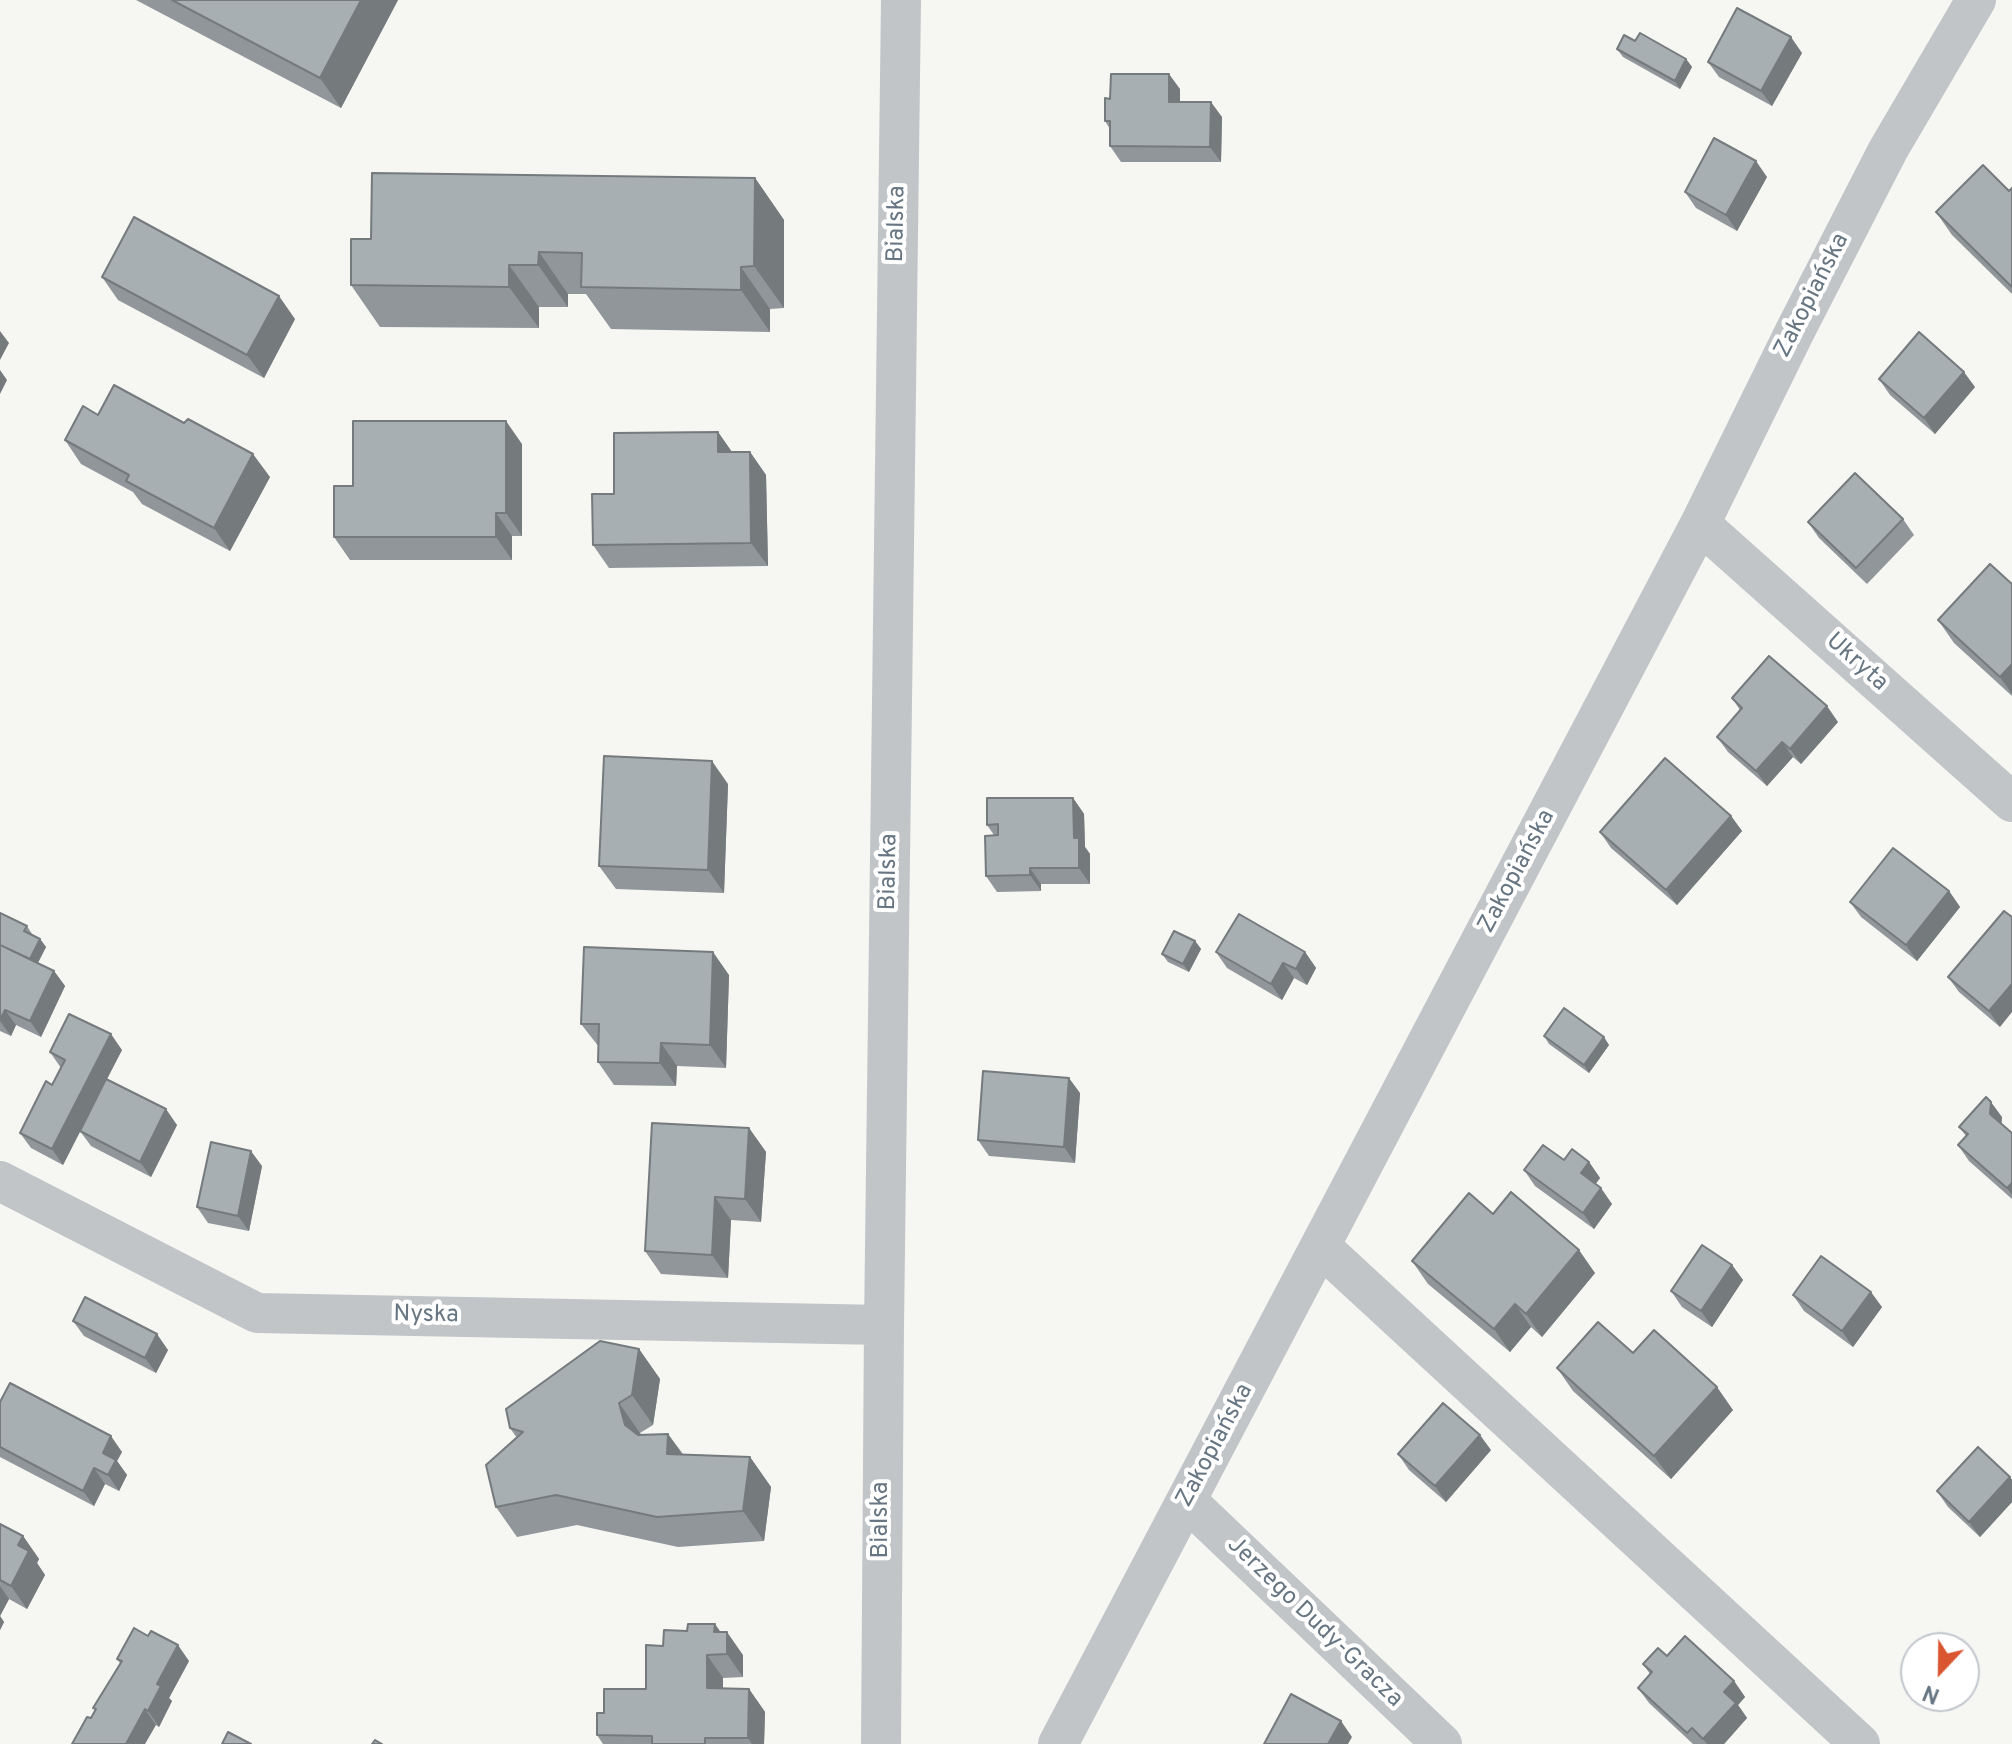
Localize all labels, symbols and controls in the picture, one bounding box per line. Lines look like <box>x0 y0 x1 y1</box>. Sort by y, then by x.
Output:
street label: Bialska <box>883 185 913 263</box>
street label: Zakopiańska <box>1769 229 1857 363</box>
street label: Ukryta <box>1819 628 1893 698</box>
street label: Zakopiańska <box>1473 805 1563 939</box>
street label: Bialska <box>875 833 905 911</box>
street label: Nyska <box>393 1301 459 1331</box>
street label: Zakopiańska <box>1171 1379 1261 1513</box>
street label: Bialska <box>868 1482 896 1558</box>
street label: Jerzego Dudy-Gracza <box>1220 1532 1408 1714</box>
north arrow <box>1900 1632 1980 1712</box>
text: N <box>1919 1677 1944 1708</box>

